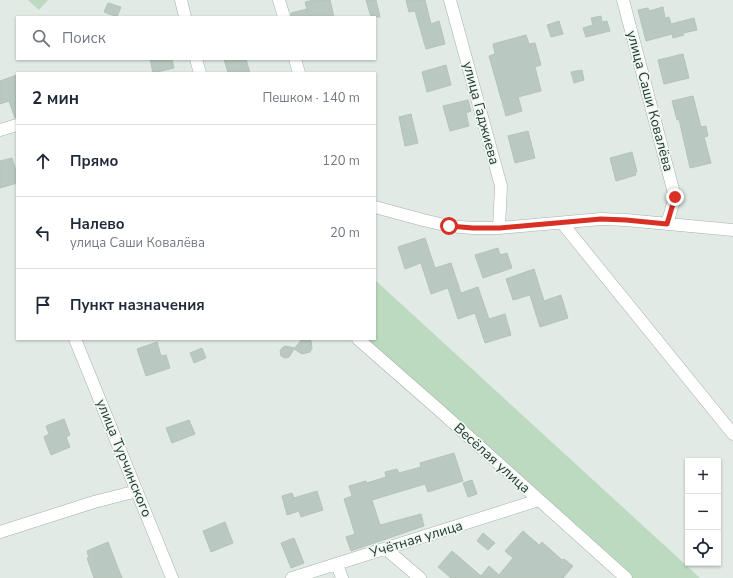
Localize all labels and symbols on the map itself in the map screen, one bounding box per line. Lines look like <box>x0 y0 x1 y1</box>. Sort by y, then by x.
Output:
street label: улица Саши Ковалёва <box>622 28 678 174</box>
street label: улица Гаджиева <box>458 59 504 167</box>
route end <box>666 188 684 206</box>
route start <box>440 217 458 235</box>
street label: улица Турчинского <box>92 396 156 520</box>
street label: Весёлая улица <box>450 418 534 498</box>
street label: Учётная улица <box>366 516 465 562</box>

